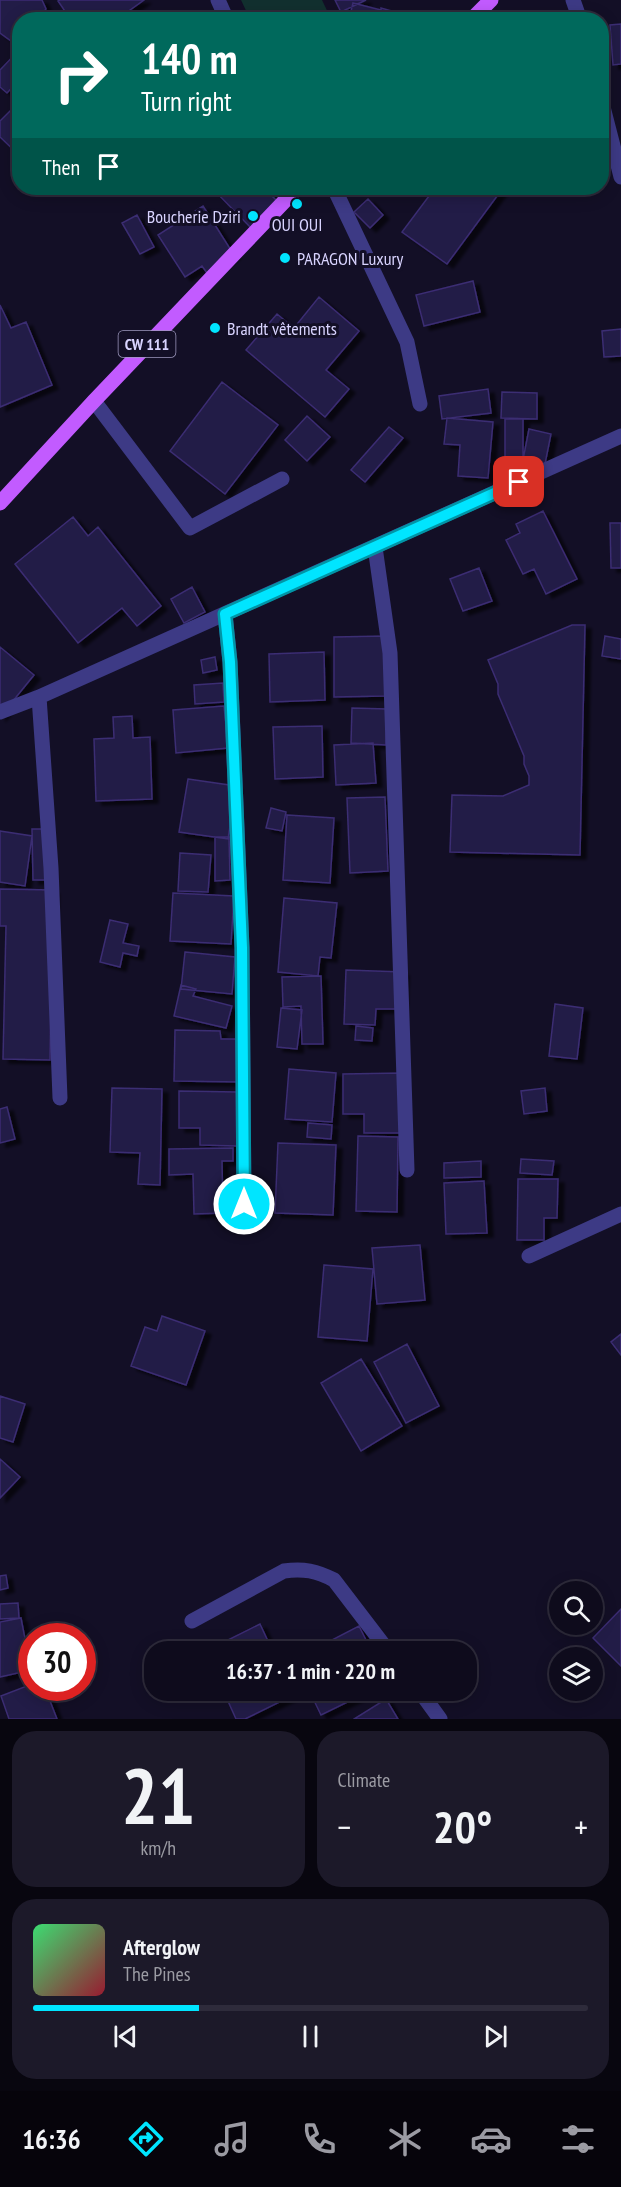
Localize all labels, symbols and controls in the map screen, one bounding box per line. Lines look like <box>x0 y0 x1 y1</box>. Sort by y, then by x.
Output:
text: 140 m <box>141 31 238 86</box>
icon: right <box>42 36 120 114</box>
text: Turn right <box>141 84 232 118</box>
icon: arrive <box>92 150 125 183</box>
text: Then <box>42 153 80 181</box>
marker: OUI OUI <box>290 197 304 211</box>
place label: Boucherie Dziri <box>147 205 241 228</box>
marker: Boucherie Dziri <box>246 209 260 223</box>
place label: OUI OUI <box>272 213 322 236</box>
place label: PARAGON Luxury <box>297 247 403 270</box>
marker: PARAGON Luxury <box>278 251 292 265</box>
place label: Brandt vêtements <box>227 317 337 340</box>
marker: Brandt vêtements <box>208 321 222 335</box>
road number: CW 111 <box>118 331 176 357</box>
pin <box>493 456 544 507</box>
icon: arrive <box>502 465 535 498</box>
position arrow <box>212 1172 276 1236</box>
map controls <box>549 1581 603 1701</box>
button: search <box>549 1581 603 1635</box>
speed limit sign: 30 <box>18 1623 96 1701</box>
button: layers <box>549 1647 603 1701</box>
text: 16:37 · 1 min · 220 m <box>226 1657 395 1685</box>
text: 21 <box>121 1745 196 1846</box>
text: Climate <box>338 1767 390 1793</box>
text: 20° <box>433 1797 492 1855</box>
text: − <box>338 1805 351 1848</box>
text: + <box>574 1805 588 1848</box>
text: km/h <box>141 1835 176 1861</box>
text: Afterglow <box>123 1933 200 1961</box>
text: The Pines <box>123 1961 190 1987</box>
icon: previous <box>109 2020 142 2053</box>
icon: pause <box>294 2020 327 2053</box>
icon: next <box>479 2020 512 2053</box>
icon: directions <box>125 2118 167 2160</box>
icon: music <box>211 2118 253 2160</box>
icon: phone <box>298 2118 340 2160</box>
icon: climate <box>384 2118 426 2160</box>
icon: car <box>470 2118 512 2160</box>
icon: filters <box>557 2118 599 2160</box>
text: 16:36 <box>22 2122 81 2156</box>

